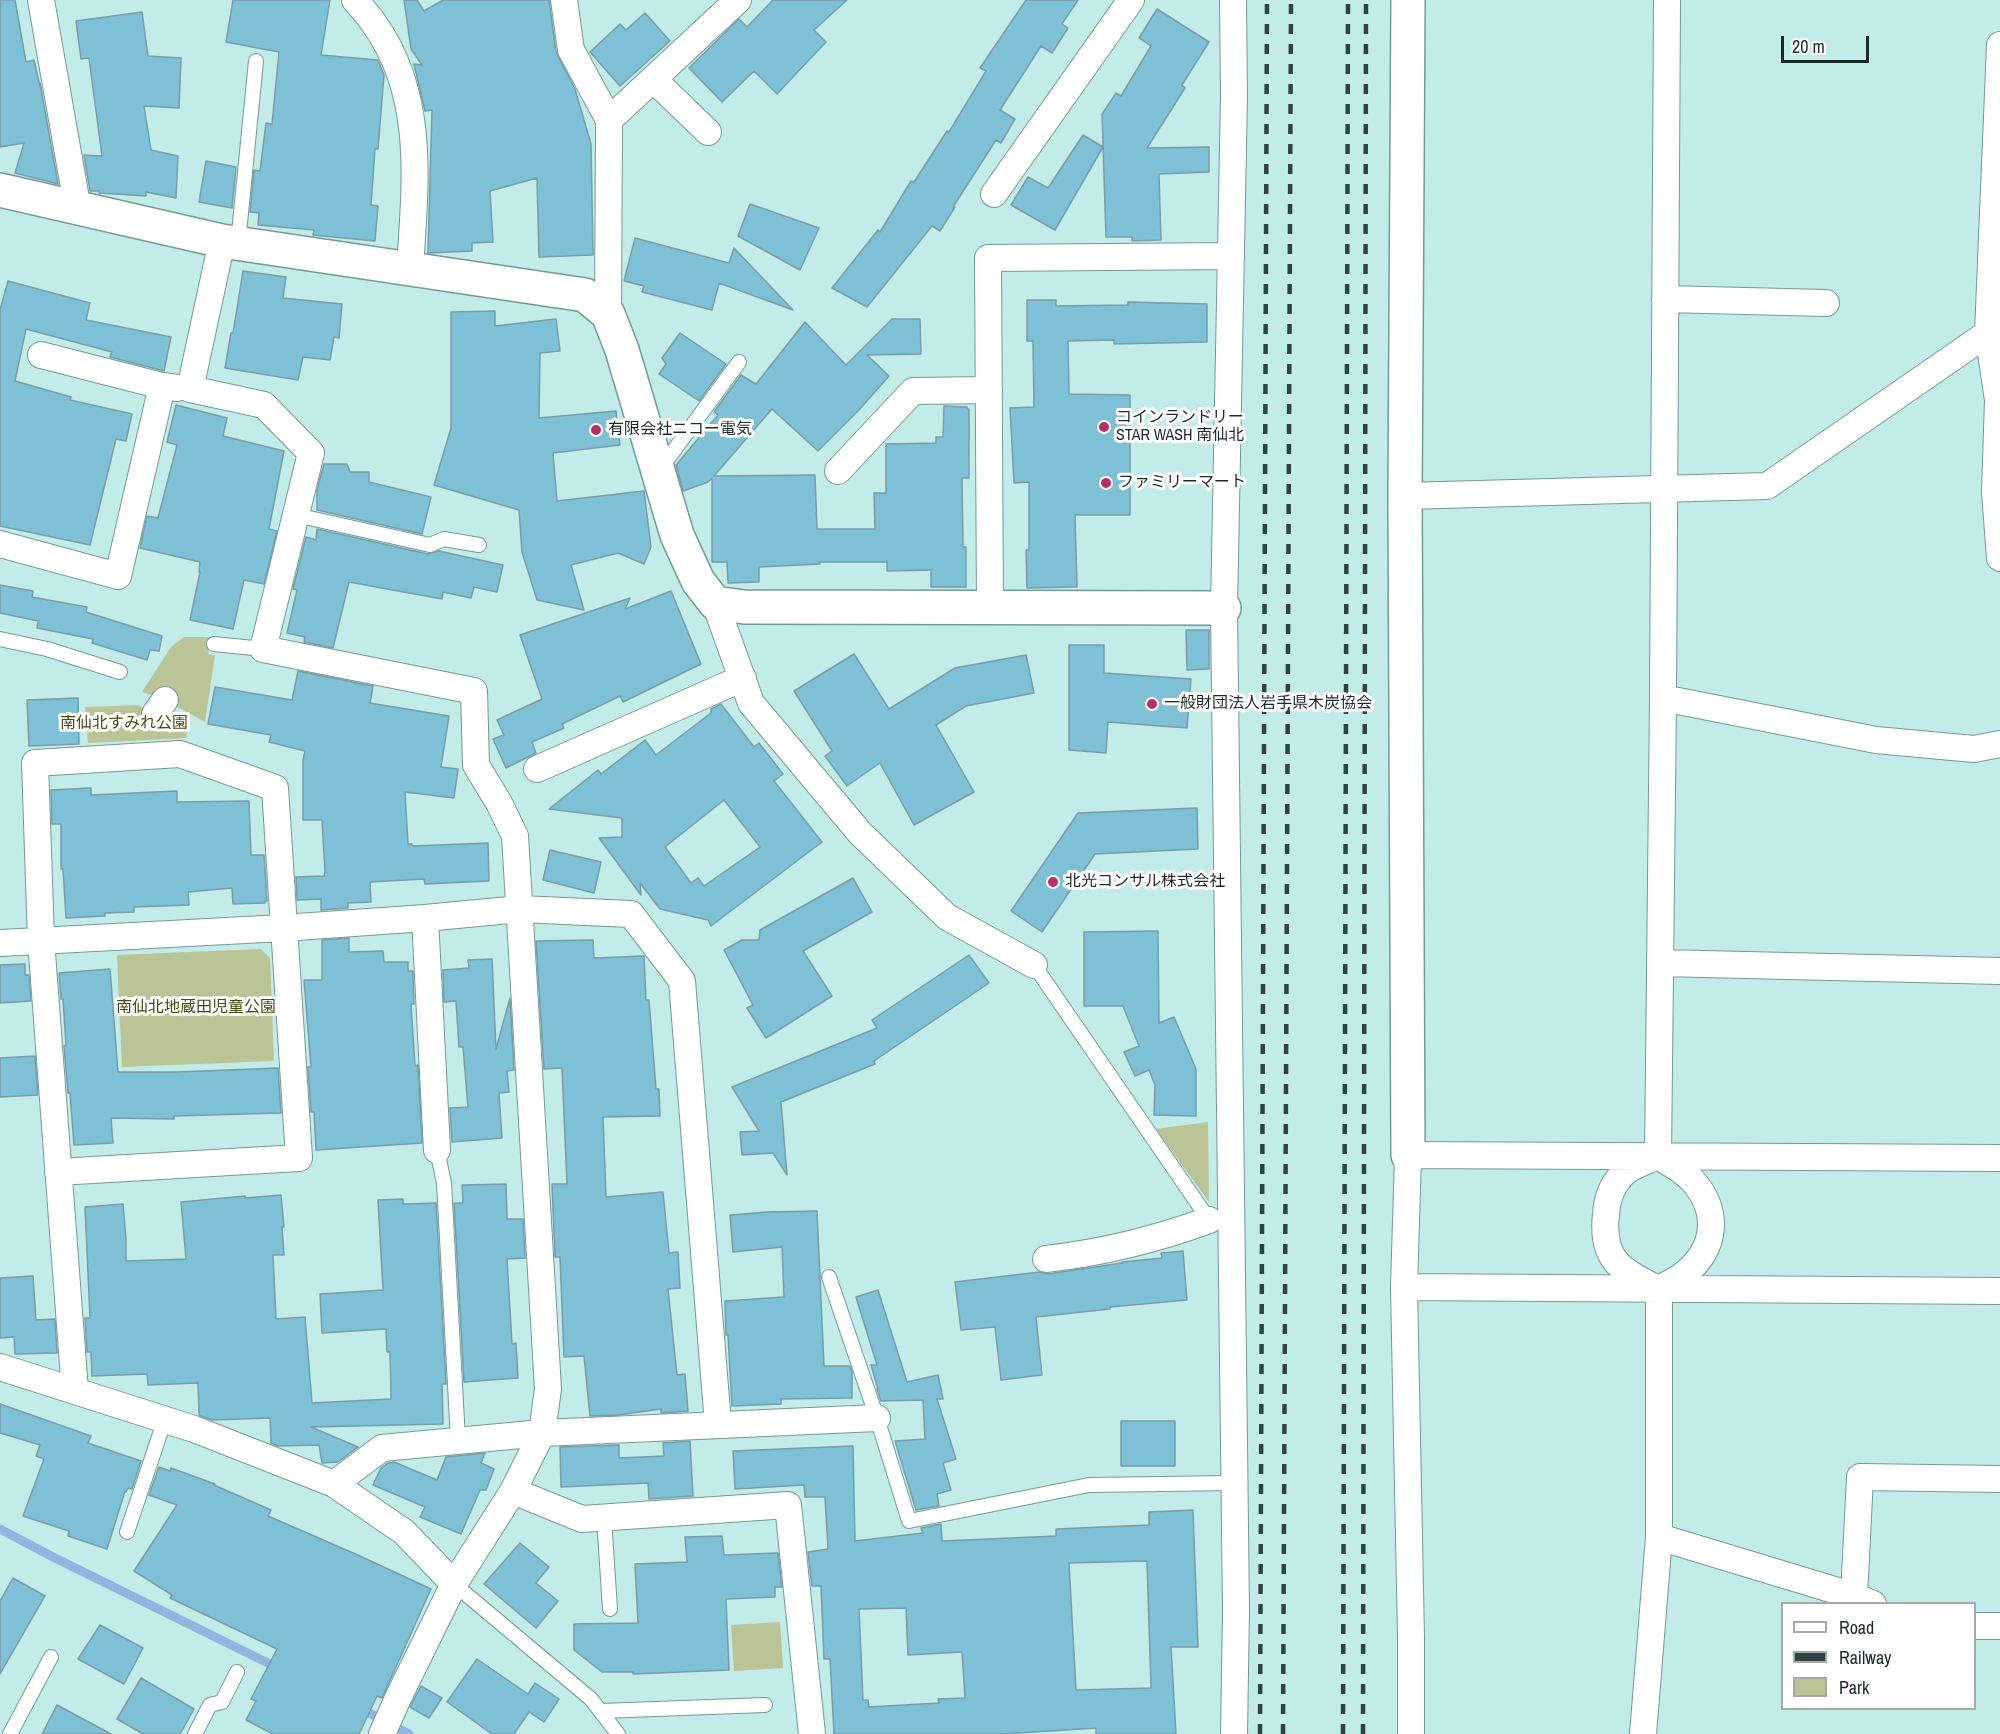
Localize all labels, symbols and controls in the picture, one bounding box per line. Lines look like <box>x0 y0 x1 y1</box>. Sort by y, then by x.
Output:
scale bar <box>1784 24 1872 62</box>
text: 20 m <box>1792 34 1825 59</box>
place label: コインランドリー STAR WASH 南仙北 <box>1116 408 1244 446</box>
place label: 有限会社ニコー電気 <box>608 420 752 440</box>
marker: コインランドリー STAR WASH 南仙北 <box>1097 420 1111 434</box>
marker: 有限会社ニコー電気 <box>589 423 603 437</box>
place label: ファミリーマート <box>1118 473 1246 493</box>
marker: ファミリーマート <box>1099 476 1113 490</box>
place label: 一般財団法人岩手県木炭協会 <box>1164 694 1372 714</box>
marker: 一般財団法人岩手県木炭協会 <box>1145 697 1159 711</box>
park label: 南仙北すみれ公園 <box>60 714 188 734</box>
place label: 北光コンサル株式会社 <box>1065 872 1225 892</box>
marker: 北光コンサル株式会社 <box>1046 875 1060 889</box>
park label: 南仙北地蔵田児童公園 <box>116 998 276 1018</box>
legend <box>1781 1602 1976 1710</box>
text: Road <box>1839 1615 1874 1640</box>
text: Railway <box>1839 1645 1892 1670</box>
text: Park <box>1839 1675 1869 1700</box>

